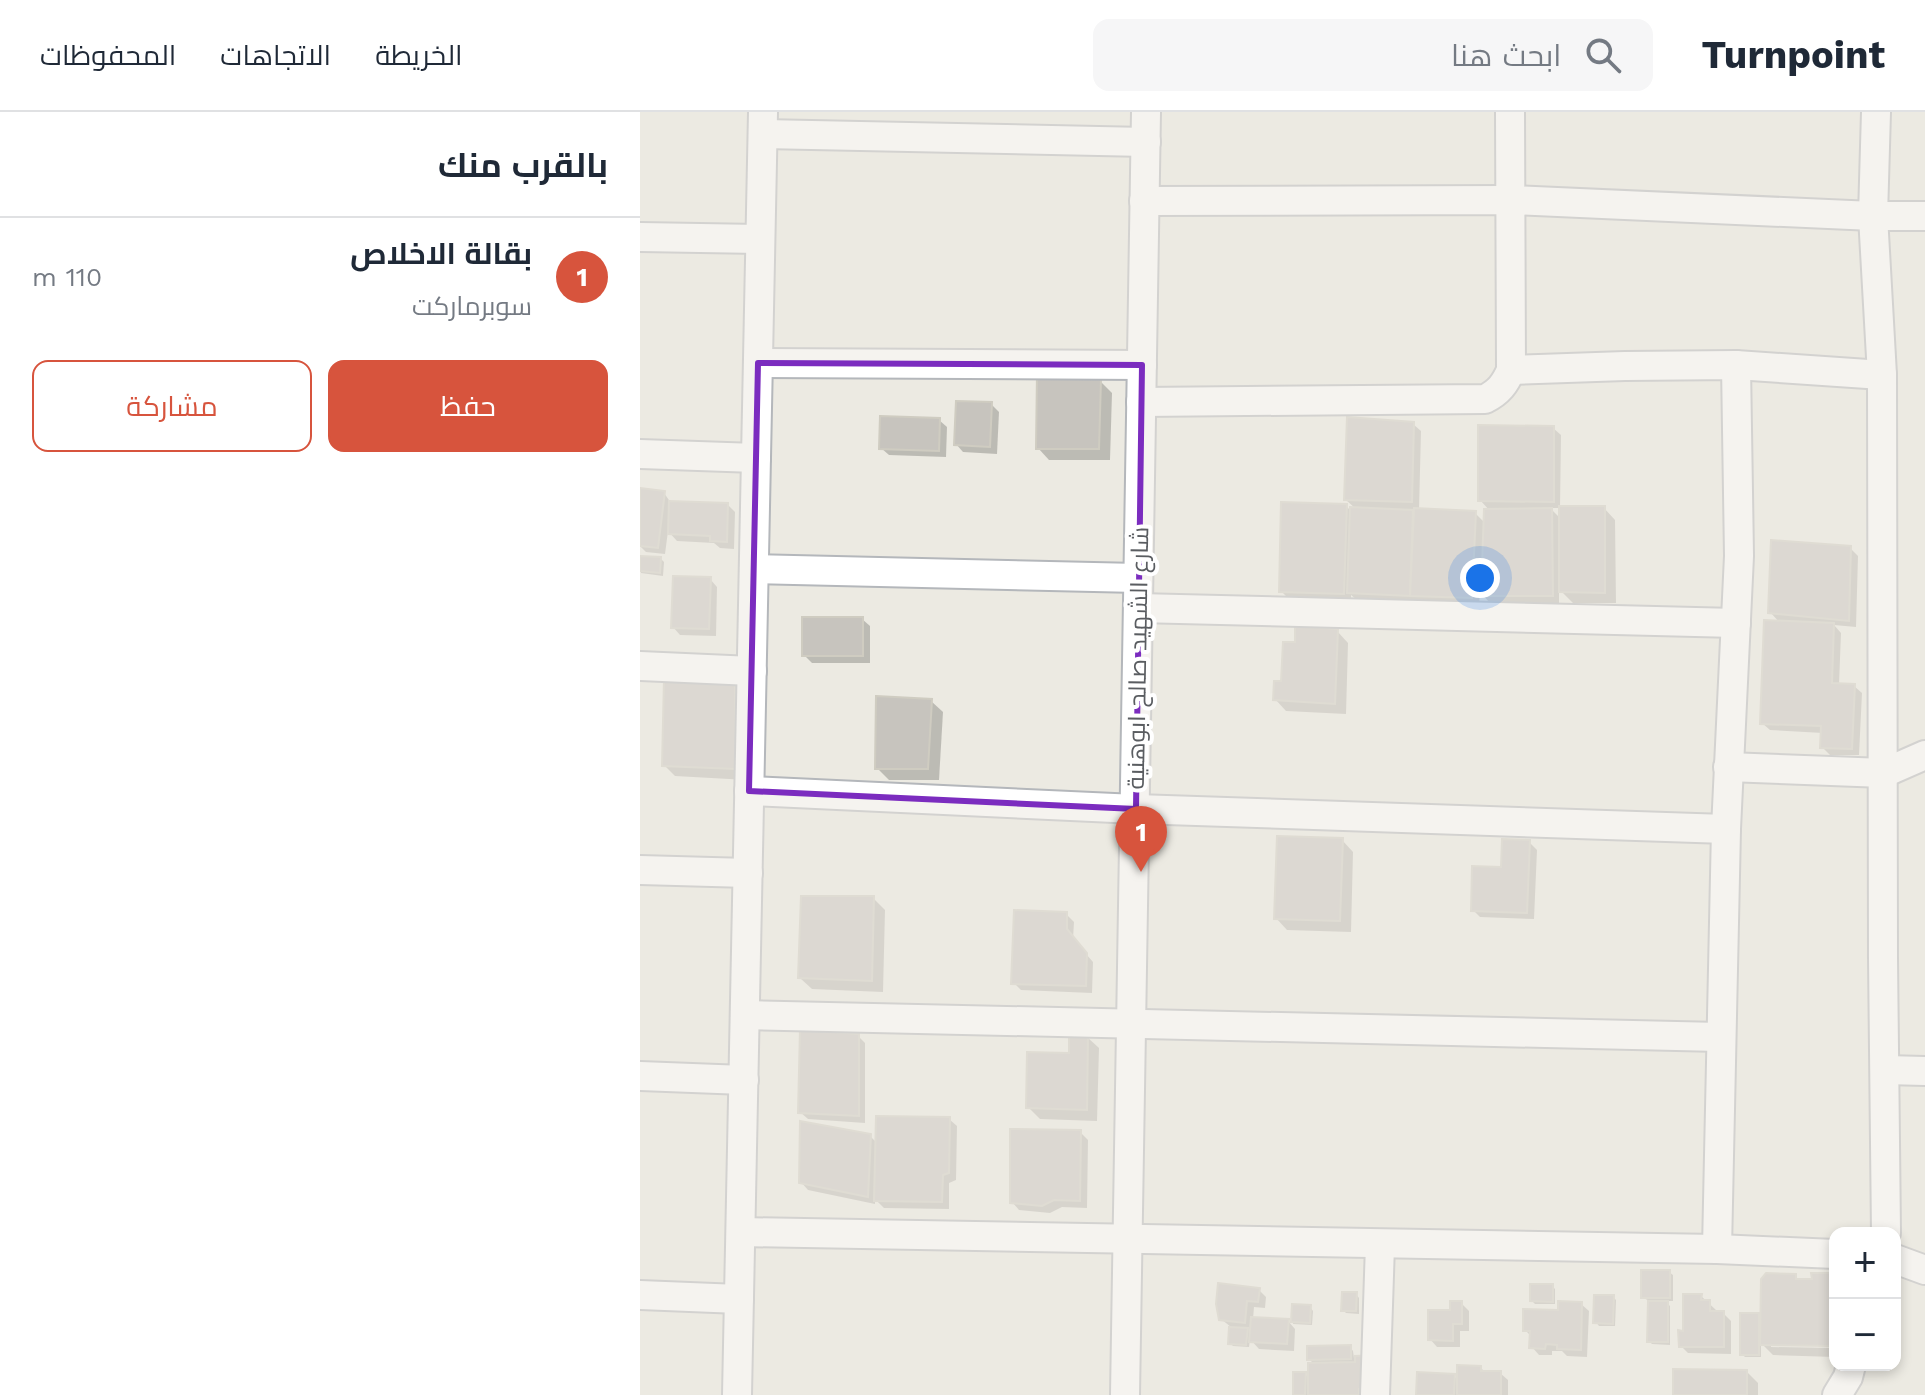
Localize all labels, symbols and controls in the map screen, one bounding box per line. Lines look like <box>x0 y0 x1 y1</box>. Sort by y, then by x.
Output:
search box <box>1093 19 1653 91</box>
icon: search <box>1581 33 1625 77</box>
text: Turnpoint <box>1701 33 1885 77</box>
text: ابحث هنا <box>1451 38 1561 73</box>
text: المحفوظات <box>40 39 176 72</box>
text: الاتجاهات <box>220 39 331 72</box>
text: الخريطة <box>375 39 463 72</box>
text: بالقرب منك <box>438 145 608 185</box>
text: بقالة الاخلاص <box>350 236 532 271</box>
text: 110 m <box>32 262 102 292</box>
text: 1 <box>576 262 588 292</box>
text: سوبرماركت <box>412 291 532 321</box>
button: مشاركة <box>32 360 312 452</box>
button: حفظ <box>328 360 608 452</box>
street label: شارع الشهيد صالح ابوهنية <box>1122 526 1156 790</box>
your location <box>1460 558 1500 598</box>
pin: 1 <box>1115 806 1167 872</box>
map controls <box>1829 1227 1901 1371</box>
button: + <box>1829 1227 1901 1299</box>
button: − <box>1829 1299 1901 1371</box>

